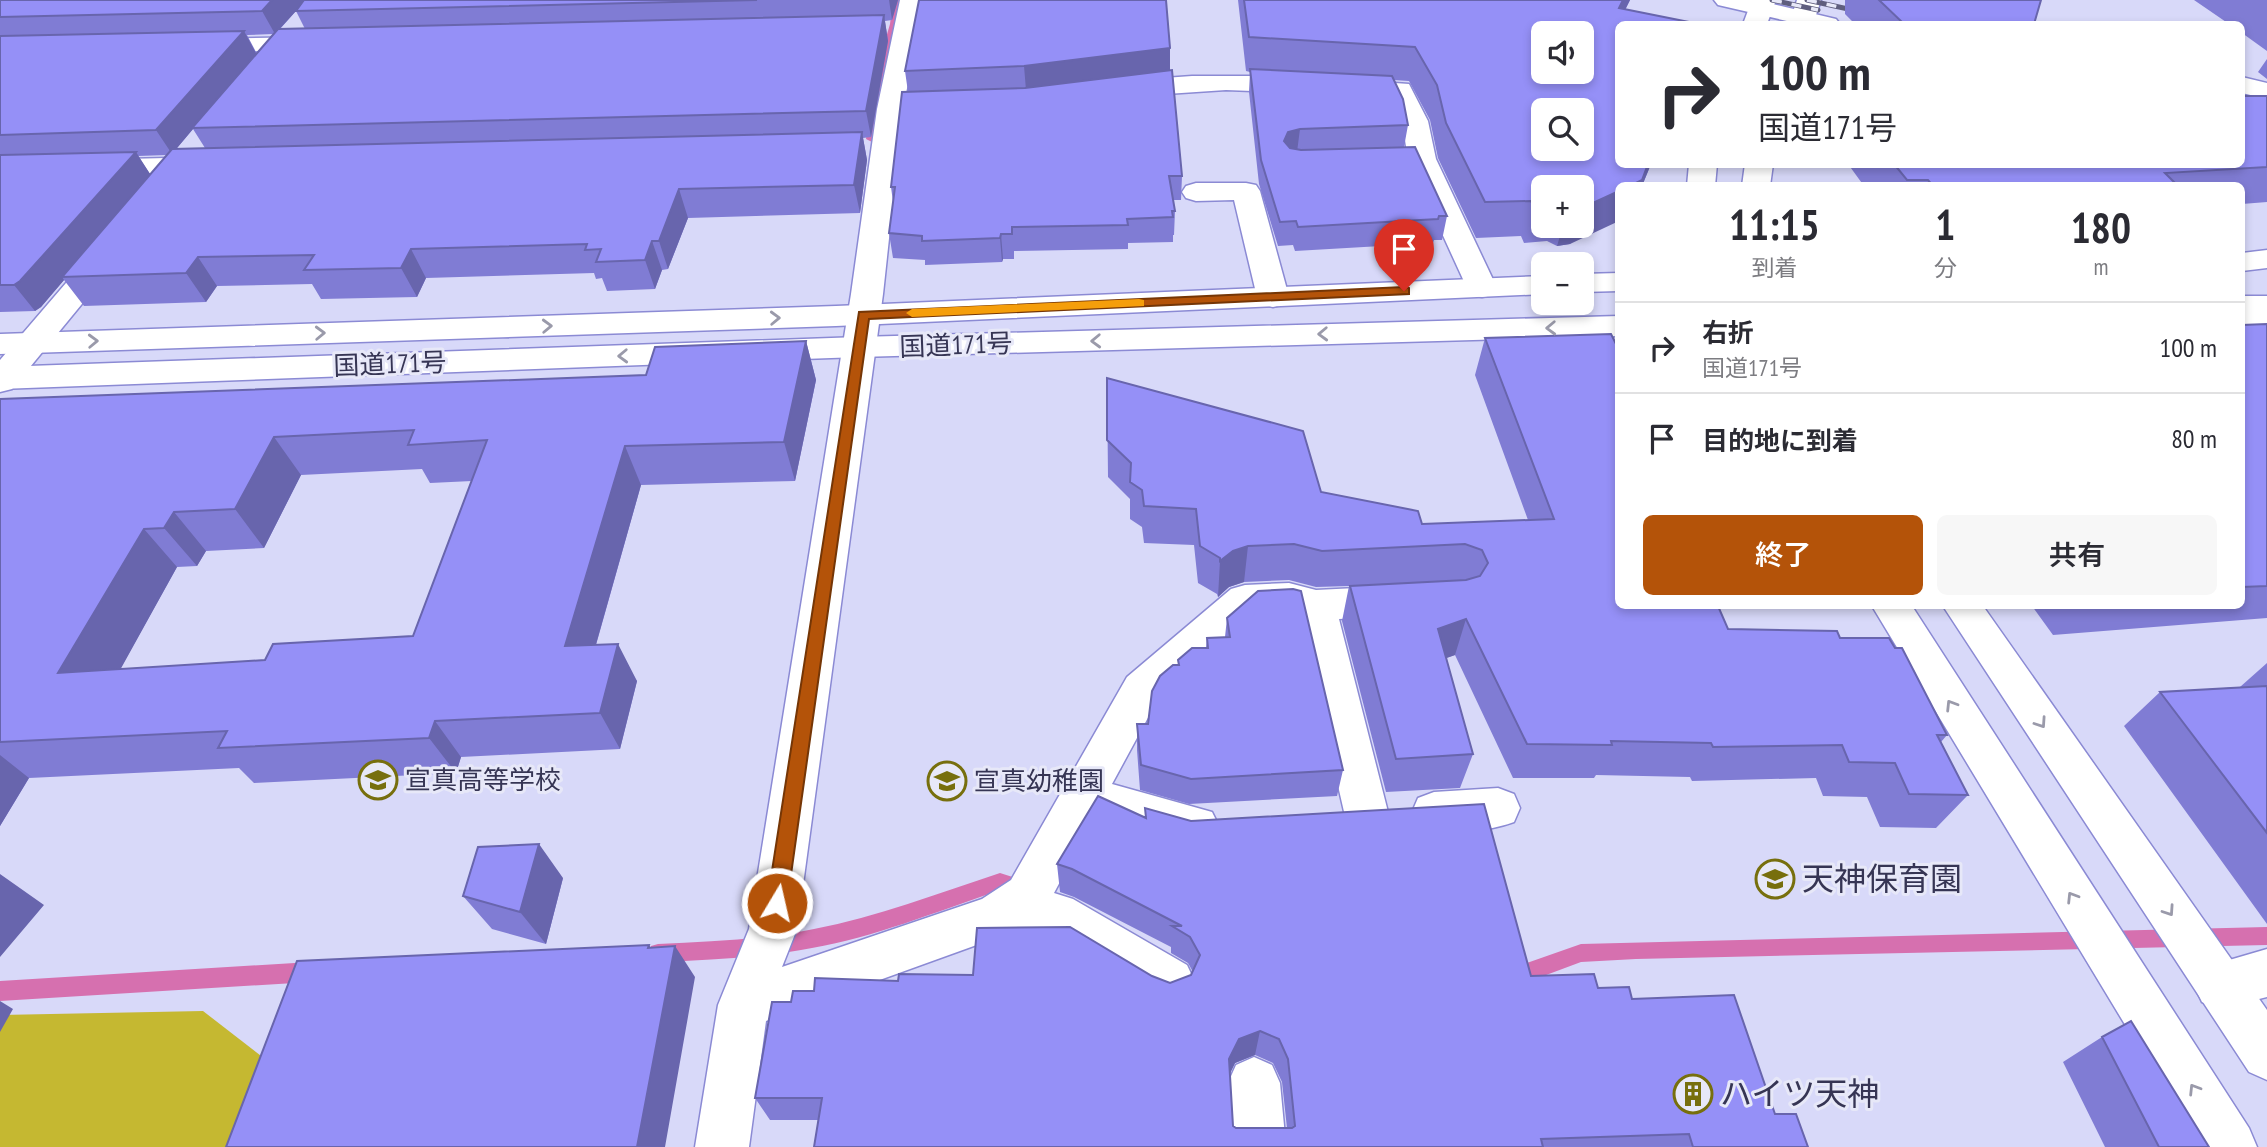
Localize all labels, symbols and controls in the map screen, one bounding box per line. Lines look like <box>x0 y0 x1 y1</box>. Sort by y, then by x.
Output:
map controls <box>1531 21 1594 315</box>
button: sound <box>1531 21 1594 84</box>
text: 100 m <box>1758 40 1871 104</box>
icon: right <box>1643 49 1734 140</box>
button: search <box>1531 98 1594 161</box>
text: 国道171号 <box>1758 106 1897 148</box>
button: + <box>1531 175 1594 238</box>
text: 11:15 <box>1729 197 1820 252</box>
text: 1 <box>1935 197 1955 252</box>
text: 180 <box>2071 200 2131 255</box>
pin <box>1374 219 1434 291</box>
icon: arrive <box>1385 230 1423 268</box>
button: − <box>1531 252 1594 315</box>
text: m <box>2093 252 2108 281</box>
text: 到着 <box>1751 253 1797 282</box>
text: 分 <box>1934 253 1957 282</box>
one-way arrow <box>770 311 781 326</box>
text: 右折 <box>1702 316 1754 349</box>
one-way arrow <box>542 318 553 333</box>
one-way arrow <box>1545 320 1556 335</box>
one-way arrow <box>315 326 326 341</box>
street label: 国道171号 <box>899 326 1013 363</box>
one-way arrow <box>1317 326 1328 342</box>
icon: right <box>1643 329 1681 367</box>
text: 100 m <box>2159 331 2217 364</box>
one-way arrow <box>88 333 98 349</box>
one-way arrow <box>1090 333 1101 348</box>
street label: 国道171号 <box>333 345 447 382</box>
one-way arrow <box>618 348 629 363</box>
text: 国道171号 <box>1702 353 1802 382</box>
icon: arrive <box>1643 420 1681 458</box>
text: 80 m <box>2171 422 2217 455</box>
text: 目的地に到着 <box>1702 424 1858 457</box>
button: 終了 <box>1643 515 1923 595</box>
button: 共有 <box>1937 515 2217 595</box>
one-way arrow <box>1946 699 1959 712</box>
one-way arrow <box>2033 715 2045 728</box>
school or university icon: 宣真高等学校 <box>357 759 399 801</box>
school or university icon: 宣真幼稚園 <box>926 760 968 802</box>
place label: 宣真高等学校 <box>405 763 561 796</box>
place label: 宣真幼稚園 <box>974 764 1104 797</box>
place label: 天神保育園 <box>1802 857 1962 899</box>
school or university icon: 天神保育園 <box>1754 858 1796 900</box>
position arrow <box>740 866 814 940</box>
one-way arrow <box>2068 892 2081 905</box>
one-way arrow <box>2161 903 2173 916</box>
place label: ハイツ天神 <box>1720 1072 1879 1114</box>
building icon: ハイツ天神 <box>1672 1073 1714 1115</box>
one-way arrow <box>2189 1084 2202 1097</box>

